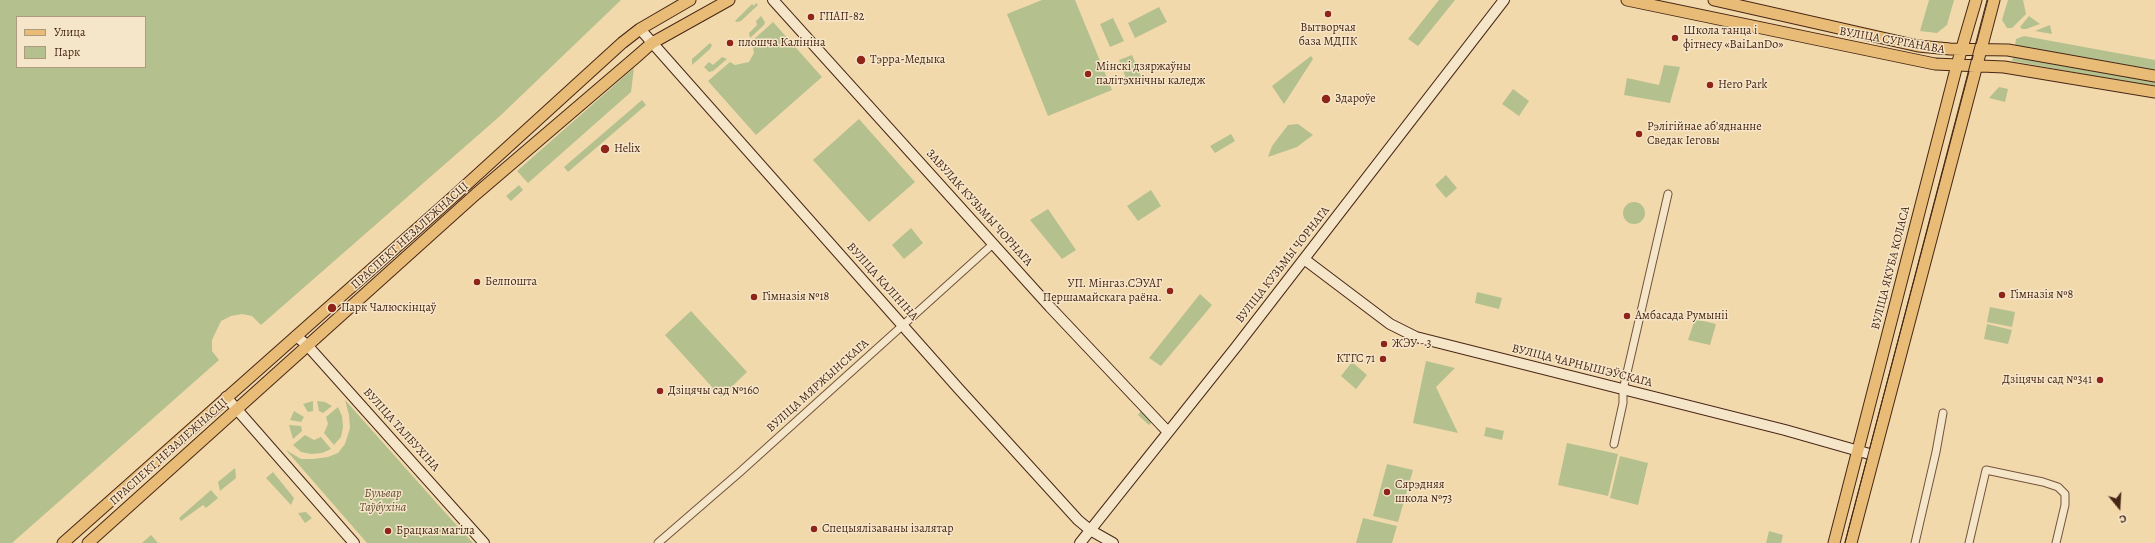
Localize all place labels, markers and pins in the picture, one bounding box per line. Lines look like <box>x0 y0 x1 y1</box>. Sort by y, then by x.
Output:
marker: Вытворчая база МДПК <box>1323 9 1333 19</box>
place label: ГПАП-82 <box>819 10 865 24</box>
marker: ГПАП-82 <box>806 12 816 22</box>
place label: Вытворчая база МДПК <box>1299 21 1357 49</box>
place label: Школа танца і фітнесу «BaiLanDo» <box>1683 24 1783 52</box>
marker: Школа танца і фітнесу «BaiLanDo» <box>1670 33 1680 43</box>
place label: плошча Калініна <box>738 36 826 50</box>
marker: плошча Калініна <box>725 38 735 48</box>
place label: Тэрра-Медыка <box>870 53 945 67</box>
marker: Тэрра-Медыка <box>855 54 867 66</box>
place label: Мінскі дзяржаўны палітэхнічны каледж <box>1096 60 1206 88</box>
marker: Мінскі дзяржаўны палітэхнічны каледж <box>1083 69 1093 79</box>
place label: Hero Park <box>1718 78 1768 92</box>
marker: Hero Park <box>1705 80 1715 90</box>
place label: Здароўе <box>1335 92 1376 106</box>
marker: Здароўе <box>1320 93 1332 105</box>
place label: Рэлігійнае абʼяднанне Сведак Іеговы <box>1647 120 1762 148</box>
marker: Рэлігійнае абʼяднанне Сведак Іеговы <box>1634 129 1644 139</box>
place label: Helix <box>614 142 640 156</box>
marker: Helix <box>599 143 611 155</box>
place label: Белпошта <box>485 275 537 289</box>
marker: Белпошта <box>472 277 482 287</box>
place label: УП. Мінгаз.СЭУАГ Першамайскага раёна. <box>1043 277 1162 305</box>
marker: УП. Мінгаз.СЭУАГ Першамайскага раёна. <box>1165 286 1175 296</box>
place label: Гімназія №8 <box>2010 288 2073 302</box>
place label: Гімназія №18 <box>762 290 829 304</box>
marker: Гімназія №8 <box>1997 290 2007 300</box>
marker: Гімназія №18 <box>749 292 759 302</box>
place label: Парк Чалюскінцаў <box>341 301 436 315</box>
marker: Парк Чалюскінцаў <box>326 302 338 314</box>
place label: Амбасада Румыніі <box>1635 309 1728 323</box>
marker: Амбасада Румыніі <box>1622 311 1632 321</box>
place label: ЖЭУ - 3 <box>1392 337 1432 351</box>
marker: ЖЭУ - 3 <box>1379 339 1389 349</box>
place label: КТГС 71 <box>1336 352 1375 366</box>
marker: КТГС 71 <box>1378 354 1388 364</box>
place label: Дзіцячы сад №341 <box>2002 373 2092 387</box>
marker: Дзіцячы сад №341 <box>2095 375 2105 385</box>
place label: Дзіцячы сад №160 <box>668 384 759 398</box>
marker: Дзіцячы сад №160 <box>655 386 665 396</box>
place label: Сярэдняя школа №73 <box>1395 478 1452 506</box>
marker: Сярэдняя школа №73 <box>1382 487 1392 497</box>
place label: Спецыялізаваны ізалятар <box>822 522 954 536</box>
place label: Брацкая магіла <box>396 524 475 538</box>
marker: Спецыялізаваны ізалятар <box>809 524 819 534</box>
marker: Брацкая магіла <box>383 526 393 536</box>

